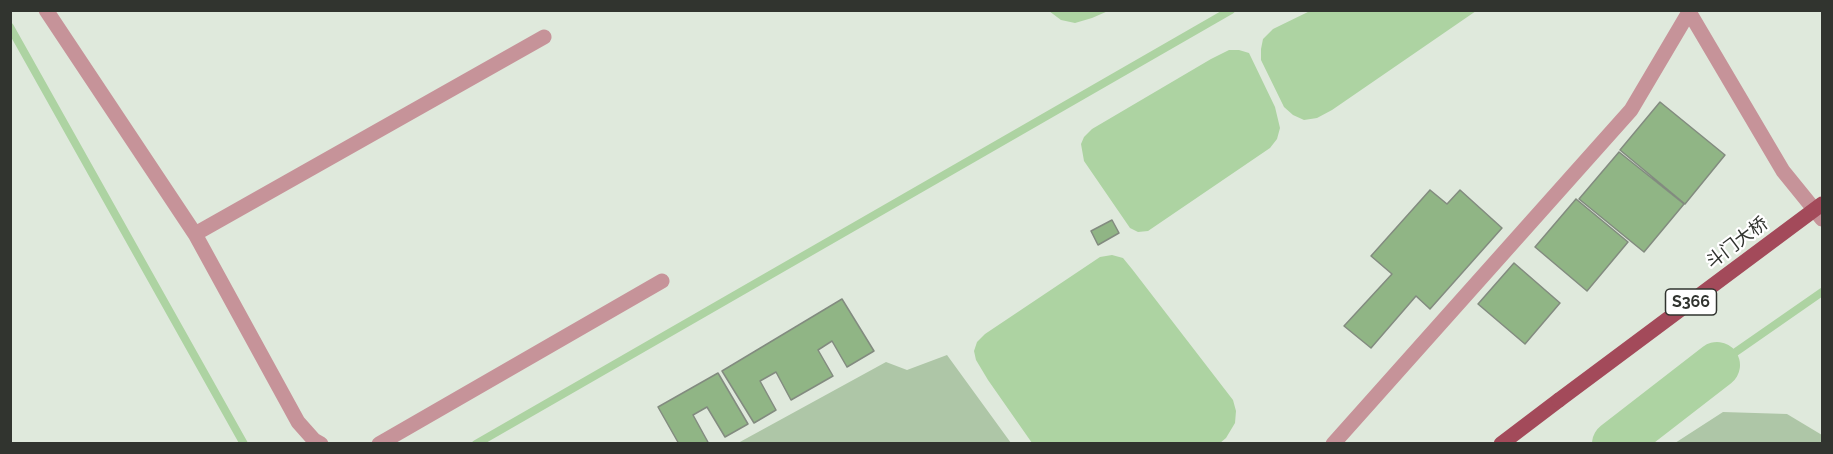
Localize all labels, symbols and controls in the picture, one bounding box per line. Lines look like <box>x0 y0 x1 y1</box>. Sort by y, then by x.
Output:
street label: 斗门大桥 <box>1702 213 1772 273</box>
road number: S366 <box>1666 289 1716 315</box>

